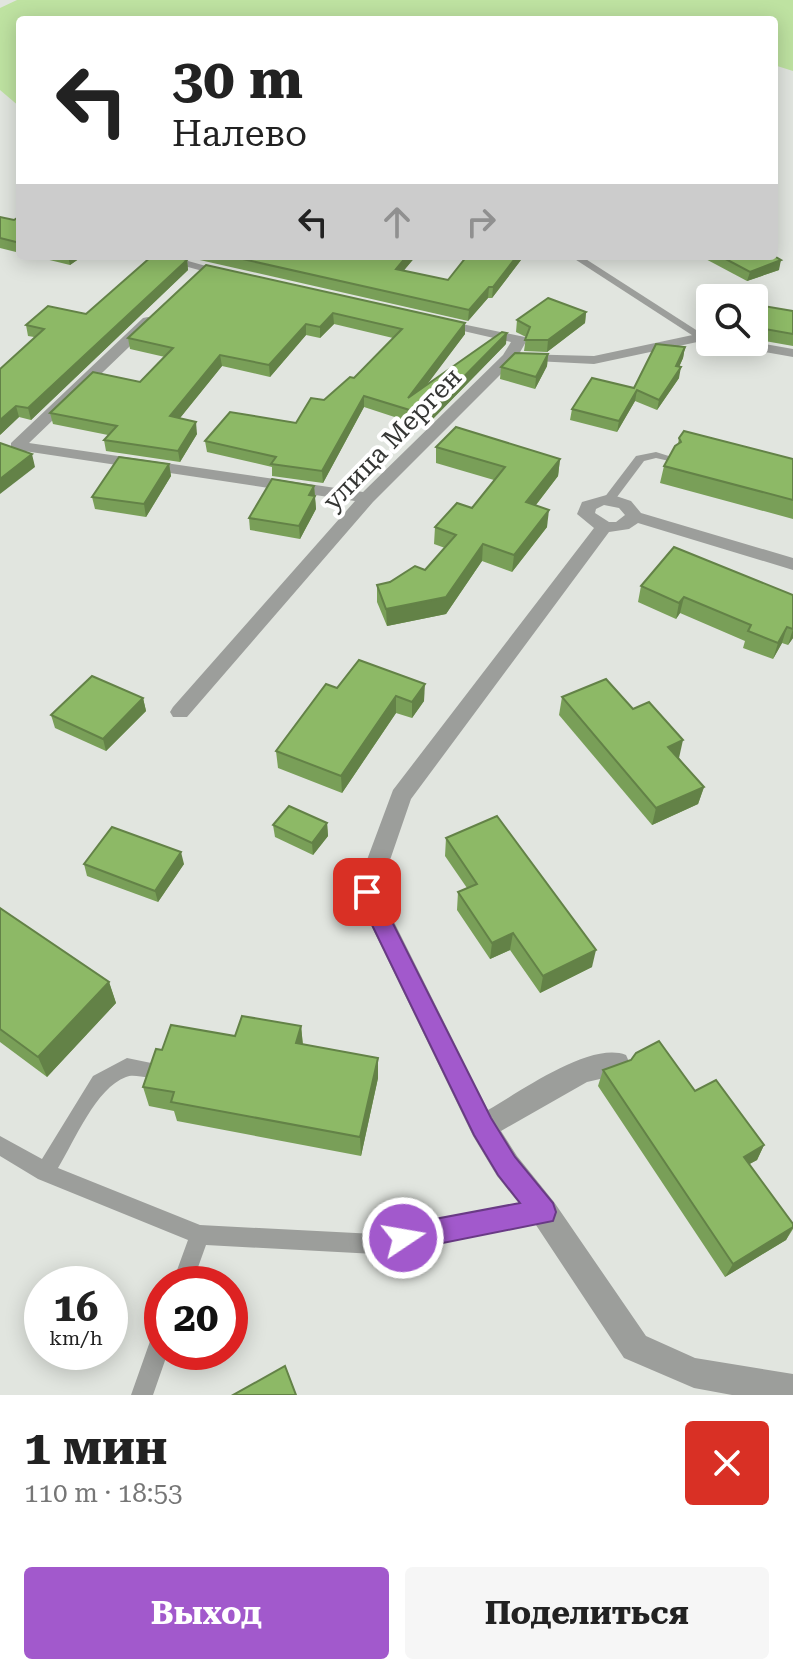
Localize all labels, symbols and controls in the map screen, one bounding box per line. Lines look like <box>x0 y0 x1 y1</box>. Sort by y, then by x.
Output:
text: 30 m <box>172 46 303 112</box>
icon: left <box>40 48 144 152</box>
text: Налево <box>172 113 307 155</box>
icon: left <box>291 200 335 244</box>
icon: ahead <box>375 200 419 244</box>
icon: right <box>459 200 503 244</box>
map controls <box>696 284 768 356</box>
button: search <box>696 284 768 356</box>
street label: улица Мерген <box>317 362 467 516</box>
pin <box>333 858 401 926</box>
icon: arrive <box>345 870 389 914</box>
position arrow <box>361 1196 445 1280</box>
speed limit sign: 20 <box>144 1266 248 1370</box>
text: 16 <box>54 1284 98 1331</box>
text: km/h <box>49 1326 103 1350</box>
text: 1 мин <box>24 1420 167 1476</box>
button: close <box>685 1421 769 1505</box>
text: 110 m · 18:53 <box>24 1478 183 1508</box>
button: Выход <box>24 1567 389 1659</box>
button: Поделиться <box>405 1567 769 1659</box>

